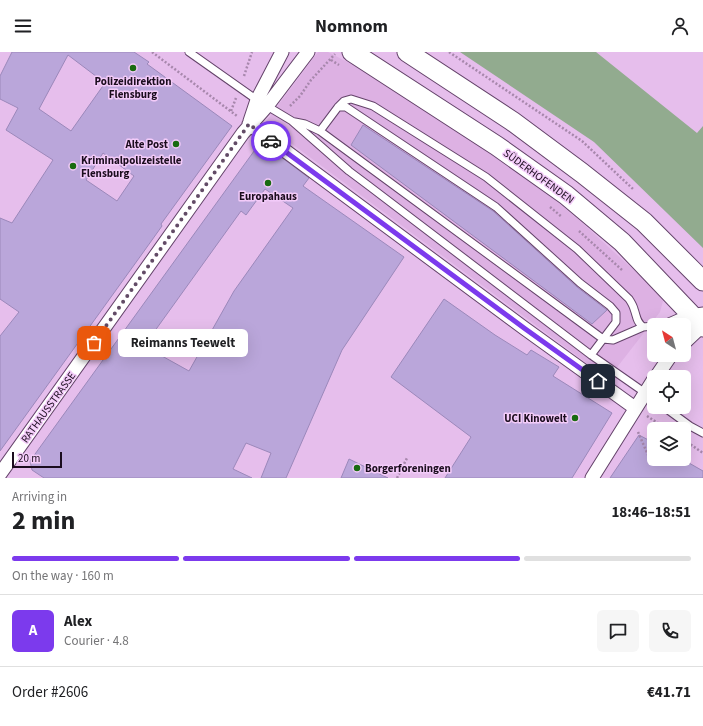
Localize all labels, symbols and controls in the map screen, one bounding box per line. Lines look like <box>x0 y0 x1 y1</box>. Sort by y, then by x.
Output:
text: Nomnom <box>315 14 388 39</box>
icon: menu <box>12 15 34 37</box>
icon: person <box>669 15 691 37</box>
marker: Polizeidirektion Flensburg <box>128 63 138 73</box>
place label: Polizeidirektion Flensburg <box>95 74 171 102</box>
courier <box>251 121 291 161</box>
icon: car <box>260 130 282 152</box>
place label: Alte Post <box>124 137 169 152</box>
marker: Alte Post <box>171 139 181 149</box>
street label: SÜDERHOFENDEN <box>500 146 577 207</box>
place label: Kriminalpolizeistelle Flensburg <box>81 153 182 181</box>
marker: Kriminalpolizeistelle Flensburg <box>68 161 78 171</box>
marker: Europahaus <box>263 178 273 188</box>
place label: Europahaus <box>239 189 297 204</box>
north arrow <box>647 318 691 362</box>
map controls <box>647 318 691 466</box>
pin <box>77 326 111 360</box>
callout: Reimanns Teewelt <box>118 329 248 357</box>
icon: bag <box>83 332 105 354</box>
text: Reimanns Teewelt <box>131 334 235 352</box>
pin <box>581 364 615 398</box>
street label: RATHAUSSTRASSE <box>18 369 79 446</box>
icon: home <box>587 370 609 392</box>
button: locate <box>647 370 691 414</box>
place label: UCI Kinowelt <box>504 411 568 426</box>
marker: UCI Kinowelt <box>570 413 580 423</box>
button: layers <box>647 422 691 466</box>
scale bar <box>12 450 62 469</box>
text: 20 m <box>18 451 40 466</box>
place label: Borgerforeningen <box>365 461 451 476</box>
marker: Borgerforeningen <box>352 463 362 473</box>
text: Arriving in <box>12 488 67 506</box>
text: 2 min <box>12 502 75 539</box>
text: 18:46–18:51 <box>611 502 691 523</box>
text: On the way · 160 m <box>12 567 114 585</box>
button: chat <box>597 610 639 652</box>
button: phone <box>649 610 691 652</box>
text: Alex <box>64 611 92 632</box>
text: A <box>29 620 37 641</box>
text: Courier · 4.8 <box>64 632 129 650</box>
text: Order #2606 <box>12 682 88 703</box>
text: €41.71 <box>647 682 691 703</box>

